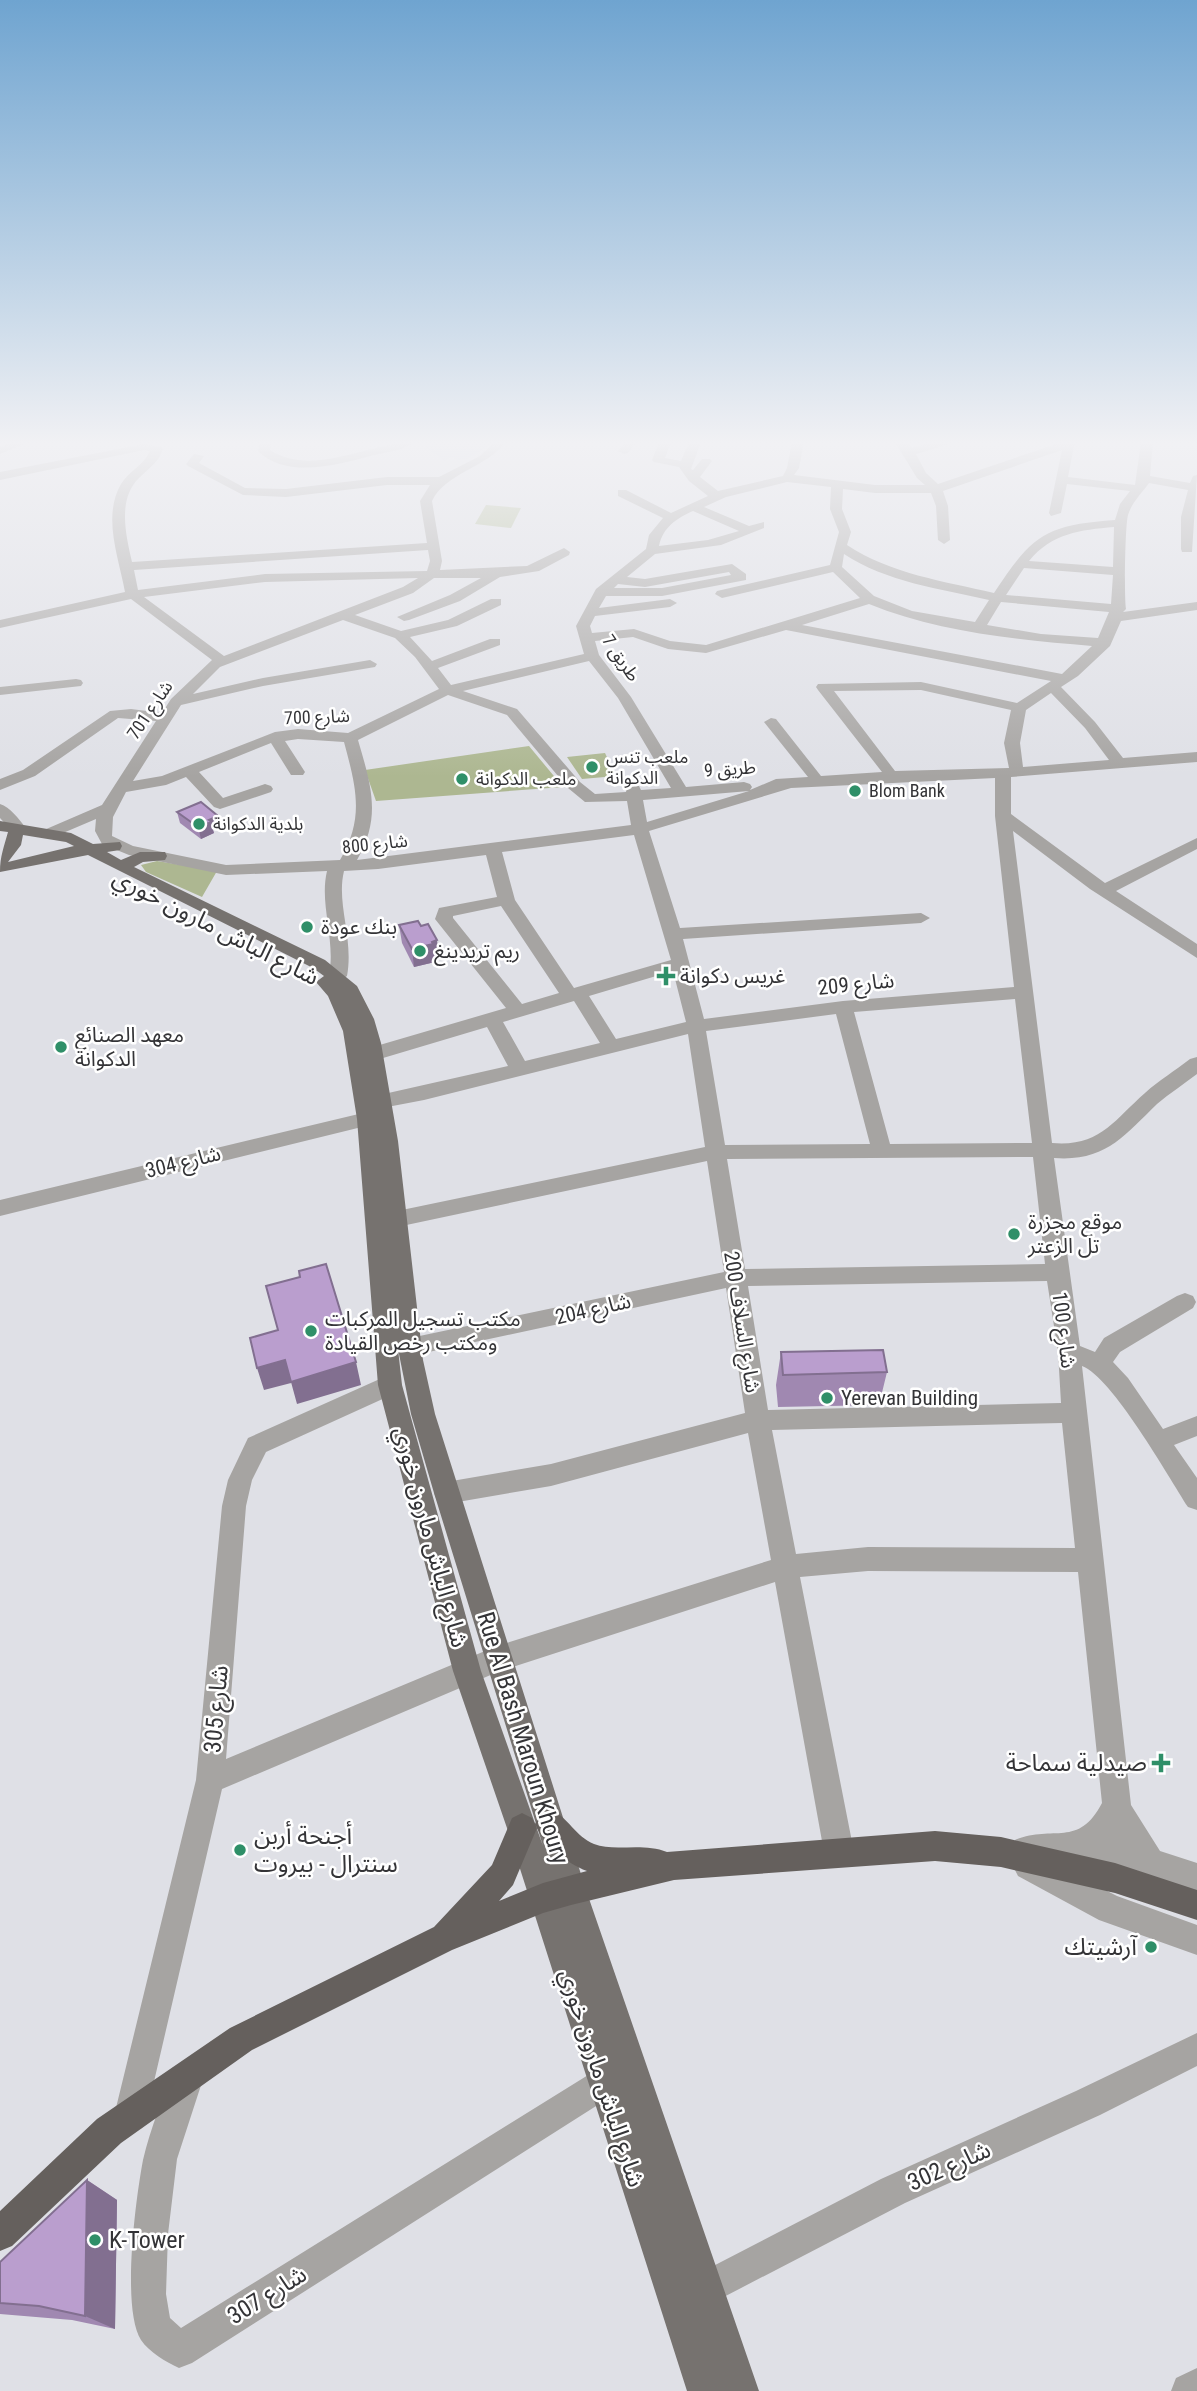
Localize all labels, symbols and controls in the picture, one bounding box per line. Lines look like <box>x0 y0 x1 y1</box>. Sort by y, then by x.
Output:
street label: 7 طريق <box>597 630 645 686</box>
street label: شارع 701 <box>122 677 180 745</box>
street label: شارع 700 <box>284 705 350 732</box>
place label: ملعب تنس الدكوانة <box>606 746 688 789</box>
street label: 9 طريق <box>703 756 757 782</box>
marker: ملعب تنس الدكوانة <box>584 759 600 775</box>
place label: ملعب الدكوانة <box>476 768 576 790</box>
marker: ملعب الدكوانة <box>454 771 470 787</box>
place label: Blom Bank <box>869 780 945 801</box>
marker: Blom Bank <box>847 783 863 799</box>
place label: بلدية الدكوانة <box>213 813 303 835</box>
marker: بلدية الدكوانة <box>191 816 207 832</box>
street label: 800 شارع <box>341 830 409 861</box>
street label: شارع الباش مارون خوري <box>106 863 324 995</box>
place label: بنك عودة <box>321 915 397 939</box>
marker: بنك عودة <box>299 919 315 935</box>
place label: ريم تريدينغ <box>434 939 520 966</box>
marker: ريم تريدينغ <box>412 943 428 959</box>
place label: غريس دكوانة <box>680 964 785 988</box>
marker: غريس دكوانة <box>658 968 674 984</box>
street label: شارع 209 <box>817 968 896 1003</box>
place label: معهد الصنائع الدكوانة <box>75 1023 184 1071</box>
marker: معهد الصنائع الدكوانة <box>53 1039 69 1055</box>
street label: شارع 304 <box>143 1141 224 1186</box>
place label: موقع مجزرة تل الزعتر <box>1027 1210 1122 1258</box>
marker: موقع مجزرة تل الزعتر <box>1006 1226 1022 1242</box>
street label: 200 شارع السلاف <box>716 1249 765 1395</box>
street label: شارع 204 <box>553 1289 634 1332</box>
street label: شارع 100 <box>1044 1290 1081 1370</box>
place label: مكتب تسجيل المركبات ومكتب رخص القيادة <box>325 1307 521 1355</box>
marker: مكتب تسجيل المركبات ومكتب رخص القيادة <box>303 1323 319 1339</box>
place label: Yerevan Building <box>841 1386 978 1410</box>
marker: Yerevan Building <box>819 1390 835 1406</box>
street label: شارع الباش مارون خوري <box>384 1423 474 1652</box>
street label: Rue Al Bash Maroun Khoury <box>471 1609 575 1867</box>
street label: شارع 305 <box>198 1664 237 1754</box>
place label: صيدلية سماحة <box>1006 1749 1147 1777</box>
marker: صيدلية سماحة <box>1153 1755 1169 1771</box>
place label: أجنحة أربن سنترال - بيروت <box>254 1820 398 1878</box>
marker: أجنحة أربن سنترال - بيروت <box>232 1842 248 1858</box>
place label: آرشيتك <box>1064 1933 1138 1961</box>
marker: آرشيتك <box>1143 1939 1159 1955</box>
street label: شارع الباش مارون خوري <box>549 1965 650 2192</box>
street label: شارع 302 <box>903 2135 996 2199</box>
place label: K-Tower <box>109 2226 185 2254</box>
marker: K-Tower <box>87 2232 103 2248</box>
street label: شارع 307 <box>222 2260 313 2333</box>

